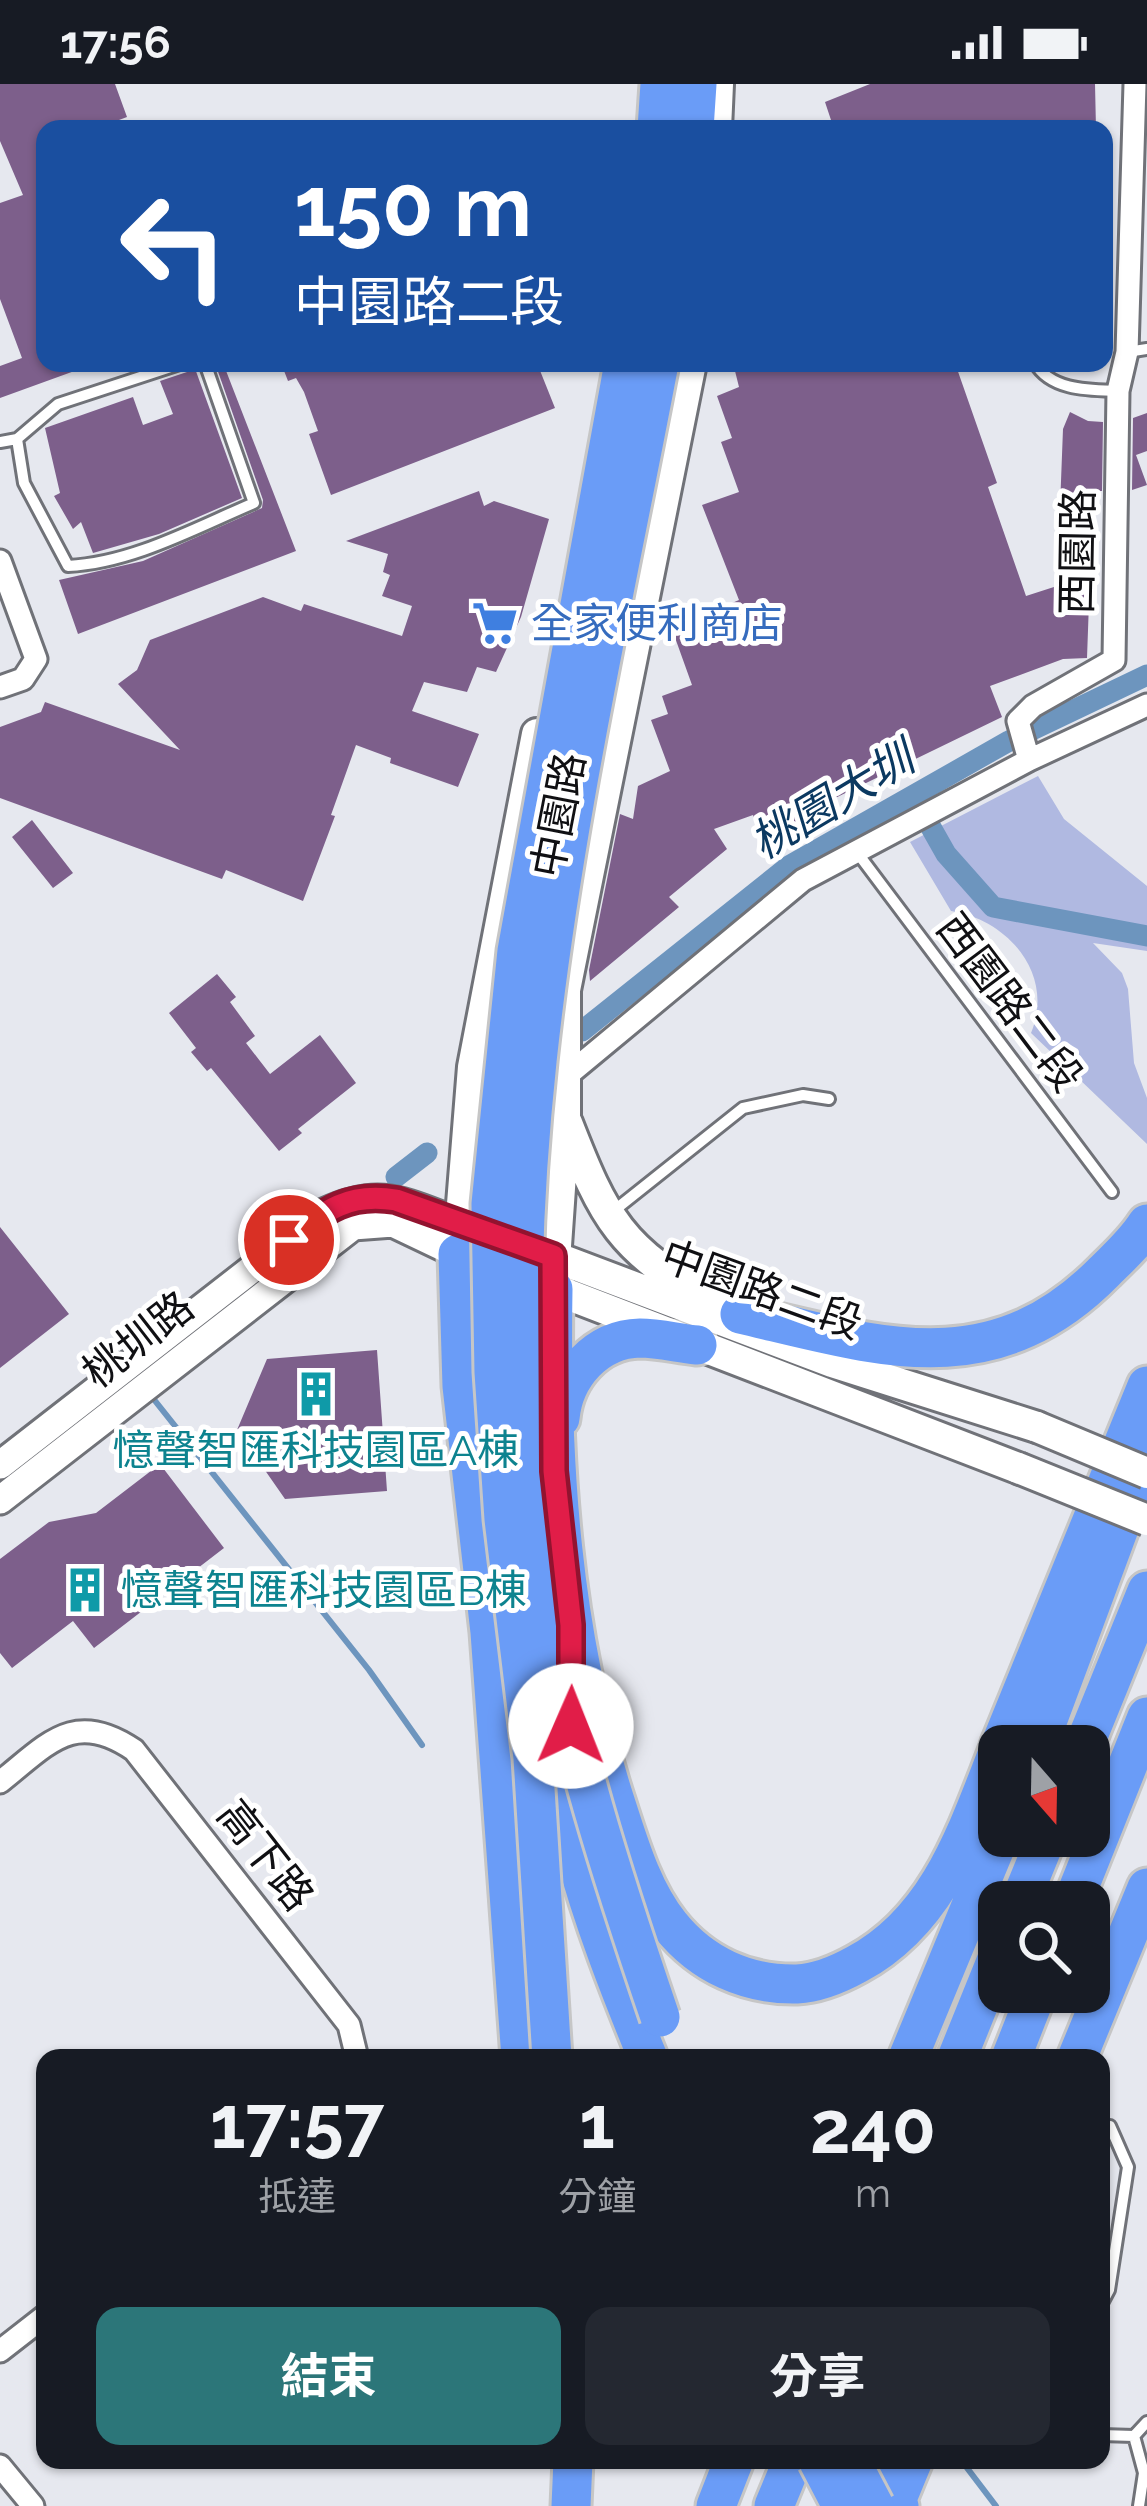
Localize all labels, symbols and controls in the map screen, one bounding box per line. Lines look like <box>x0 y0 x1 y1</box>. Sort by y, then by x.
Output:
text: 17:56 <box>60 16 171 69</box>
text: 150 m <box>294 157 532 256</box>
icon: left <box>96 168 252 324</box>
text: 中園路二段 <box>294 270 564 334</box>
street label: 西園路 <box>1052 489 1103 615</box>
supermarket icon: 全家便利商店 <box>470 598 520 648</box>
place label: 全家便利商店 <box>531 599 783 648</box>
water label: 桃園大圳 <box>741 728 928 870</box>
street label: 中園路 <box>522 749 595 882</box>
street label: 西園路二段 <box>927 904 1092 1101</box>
pin <box>238 1189 340 1291</box>
icon: arrive <box>256 1207 322 1273</box>
street label: 中園路二段 <box>655 1231 869 1348</box>
street label: 桃圳路 <box>74 1281 203 1397</box>
building icon: 憶聲智匯科技園區A棟 <box>291 1369 341 1419</box>
place label: 憶聲智匯科技園區A棟 <box>113 1426 519 1475</box>
building icon: 憶聲智匯科技園區B棟 <box>60 1565 110 1615</box>
place label: 憶聲智匯科技園區B棟 <box>121 1566 527 1615</box>
position arrow <box>508 1663 634 1789</box>
north arrow <box>978 1725 1110 1857</box>
map controls <box>978 1725 1110 2013</box>
street label: 高下路 <box>208 1791 324 1920</box>
button: search <box>978 1881 1110 2013</box>
text: 17:57 <box>210 2080 384 2165</box>
text: 1 <box>579 2080 615 2165</box>
text: 240 <box>810 2085 936 2170</box>
text: m <box>855 2170 891 2216</box>
text: 抵達 <box>258 2173 336 2219</box>
text: 分鐘 <box>558 2173 636 2219</box>
button: 結束 <box>96 2307 561 2445</box>
button: 分享 <box>585 2307 1050 2445</box>

